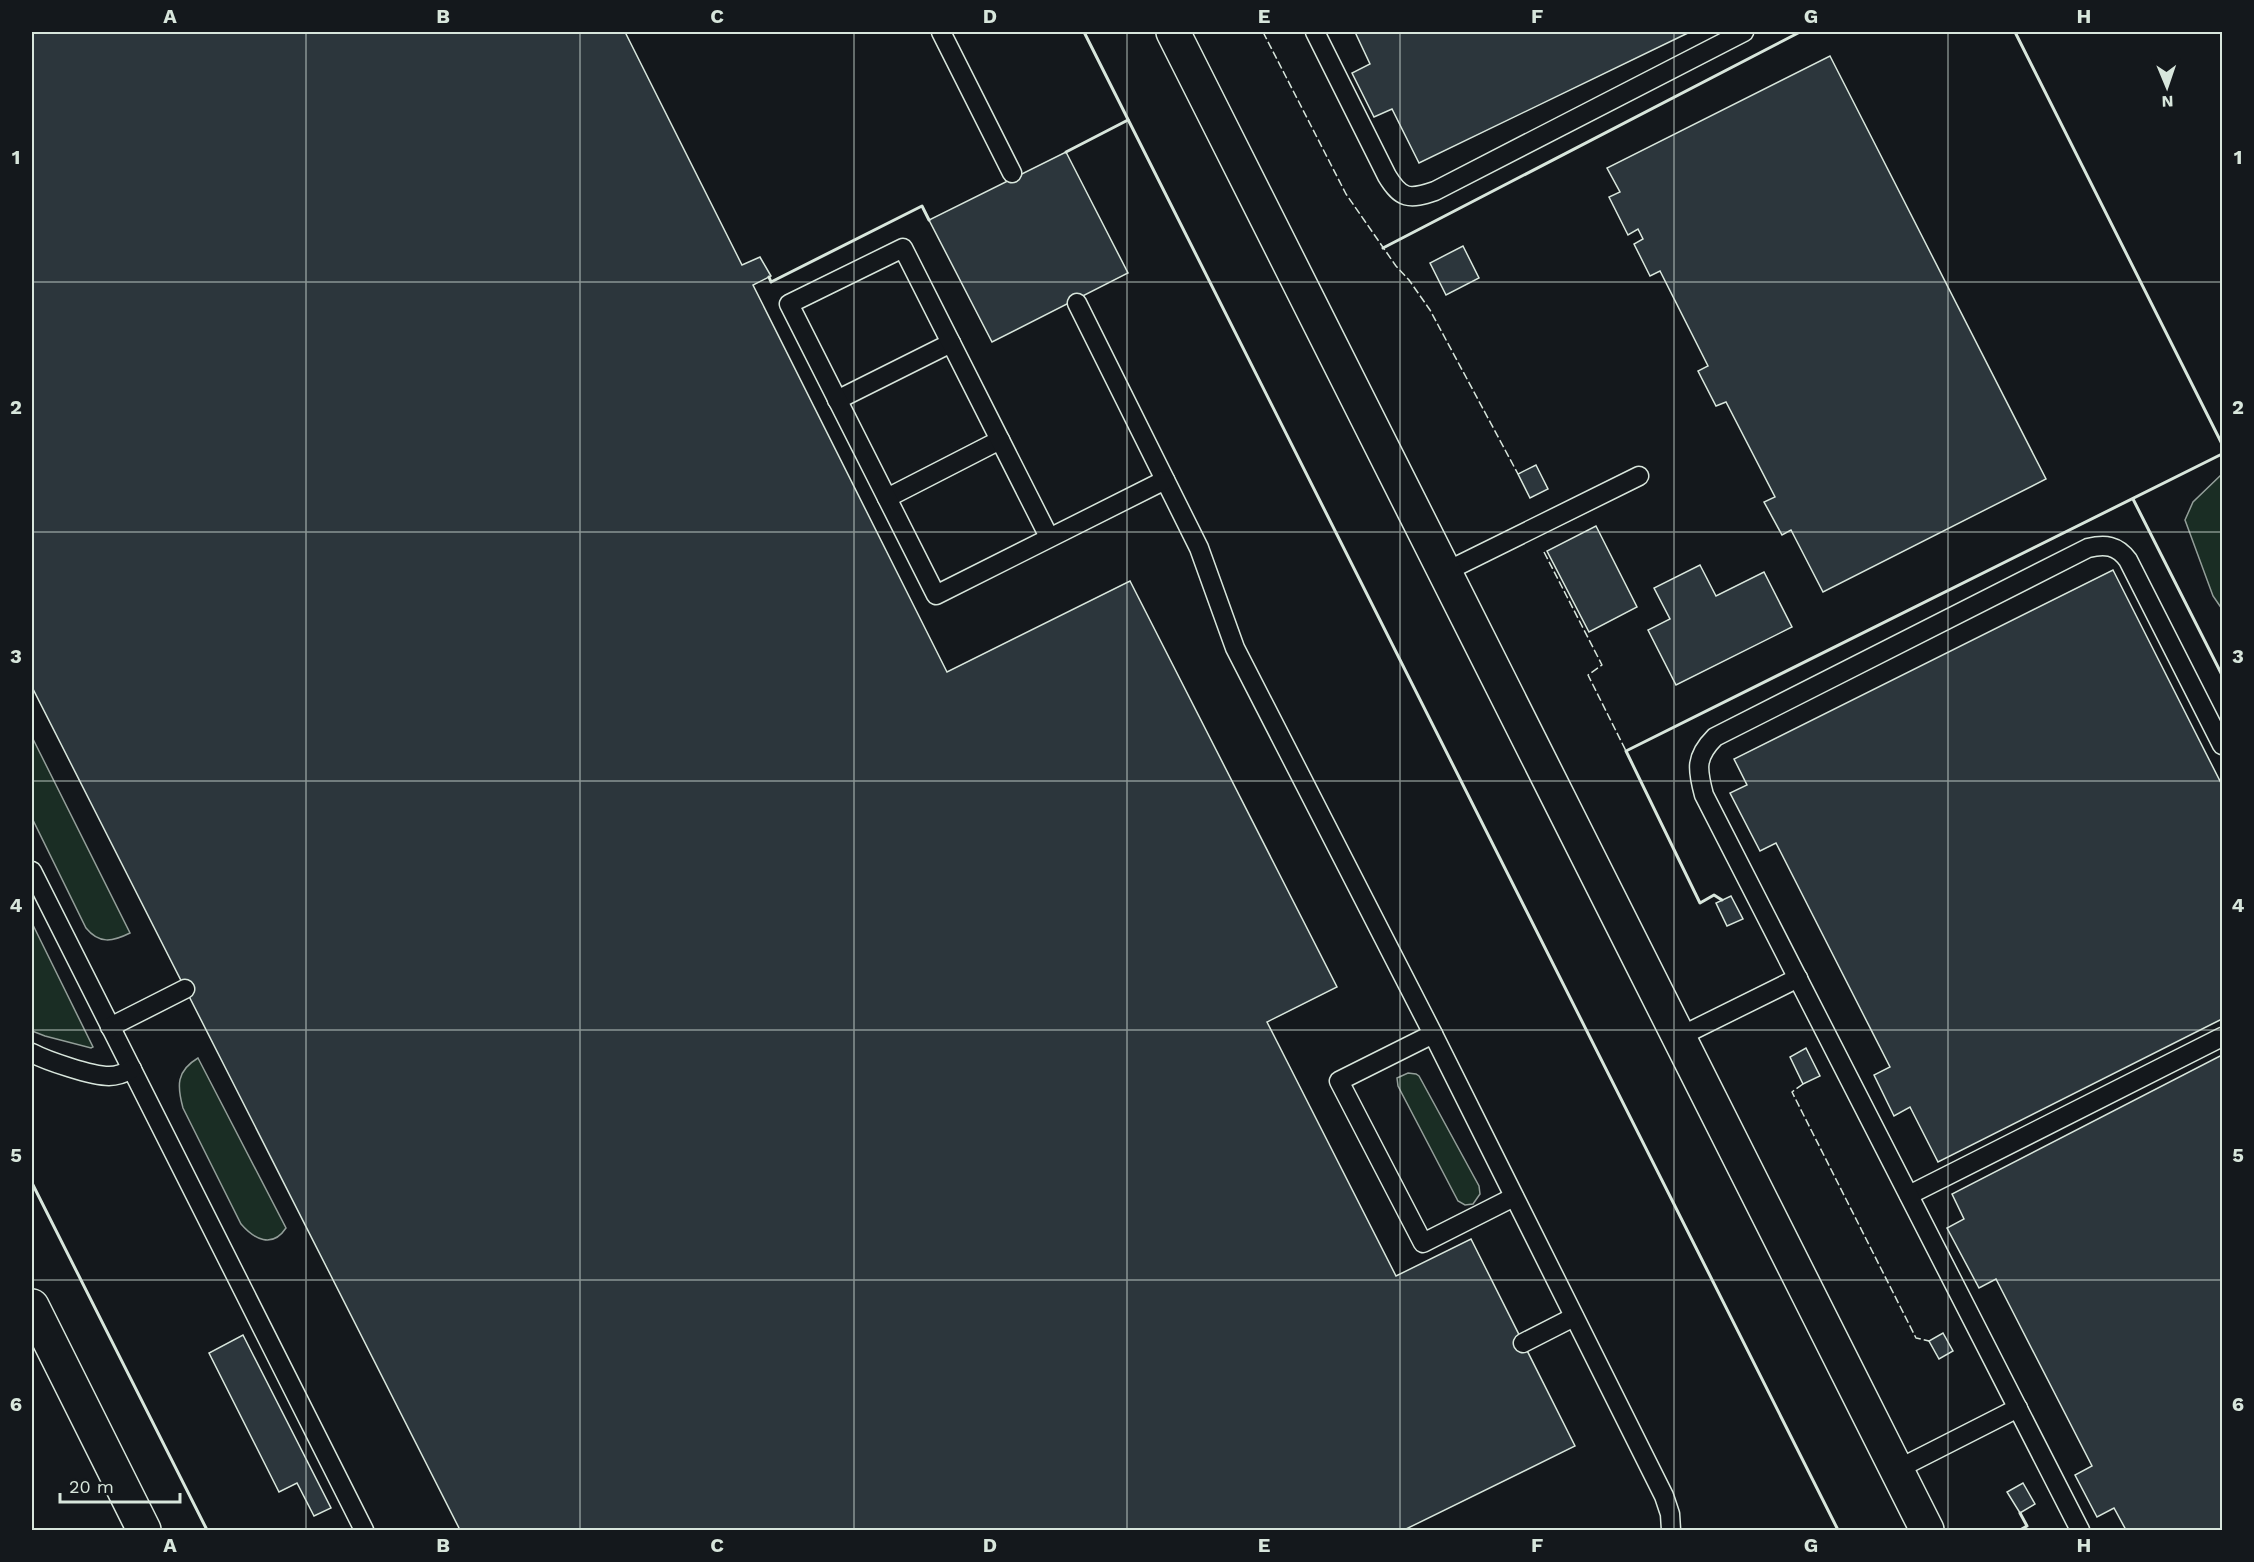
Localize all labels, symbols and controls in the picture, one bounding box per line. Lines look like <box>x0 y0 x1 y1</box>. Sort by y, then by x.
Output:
text: A <box>163 4 177 28</box>
text: B <box>436 4 450 28</box>
text: C <box>710 4 724 28</box>
text: D <box>983 4 997 28</box>
text: E <box>1258 4 1270 28</box>
text: F <box>1531 4 1543 28</box>
text: G <box>1804 4 1818 28</box>
text: H <box>2077 4 2091 28</box>
north arrow <box>2137 57 2197 117</box>
text: N <box>2161 92 2174 111</box>
text: 1 <box>12 145 20 169</box>
text: 1 <box>2234 145 2242 169</box>
text: 2 <box>10 395 22 419</box>
text: 2 <box>2232 395 2244 419</box>
text: 3 <box>10 644 22 668</box>
text: 3 <box>2232 644 2244 668</box>
text: 4 <box>10 893 23 917</box>
text: 4 <box>2232 893 2245 917</box>
text: 5 <box>10 1143 22 1167</box>
text: 5 <box>2232 1143 2244 1167</box>
text: 6 <box>10 1392 22 1416</box>
text: 6 <box>2232 1392 2244 1416</box>
scale bar <box>60 1466 180 1504</box>
text: 20 m <box>69 1476 114 1497</box>
text: A <box>163 1533 177 1557</box>
text: B <box>436 1533 450 1557</box>
text: C <box>710 1533 724 1557</box>
text: D <box>983 1533 997 1557</box>
text: E <box>1258 1533 1270 1557</box>
text: F <box>1531 1533 1543 1557</box>
text: G <box>1804 1533 1818 1557</box>
text: H <box>2077 1533 2091 1557</box>

